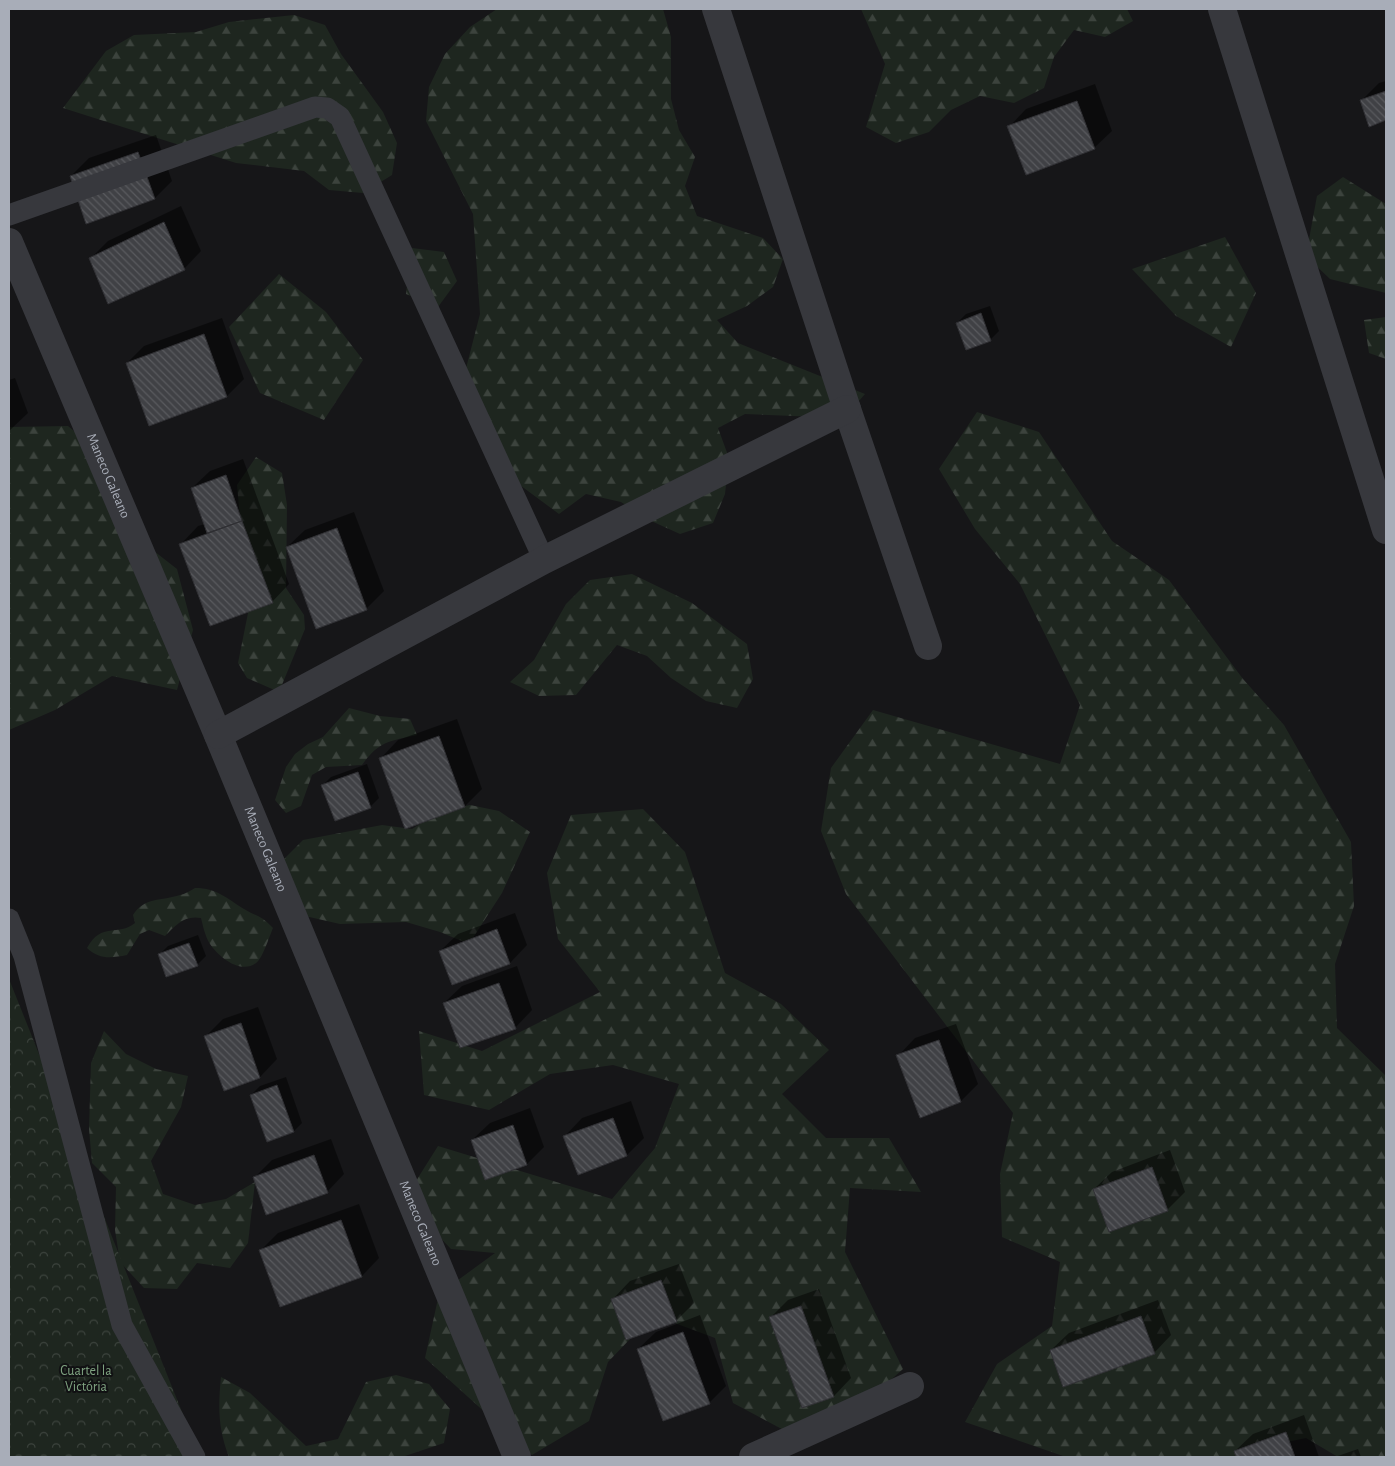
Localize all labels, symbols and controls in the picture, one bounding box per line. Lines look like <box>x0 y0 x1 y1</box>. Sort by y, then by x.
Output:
street label: Maneco Galeano <box>84 431 132 520</box>
street label: Maneco Galeano <box>241 805 289 894</box>
street label: Maneco Galeano <box>396 1179 444 1268</box>
park label: Cuartel la Victória <box>60 1364 112 1394</box>

